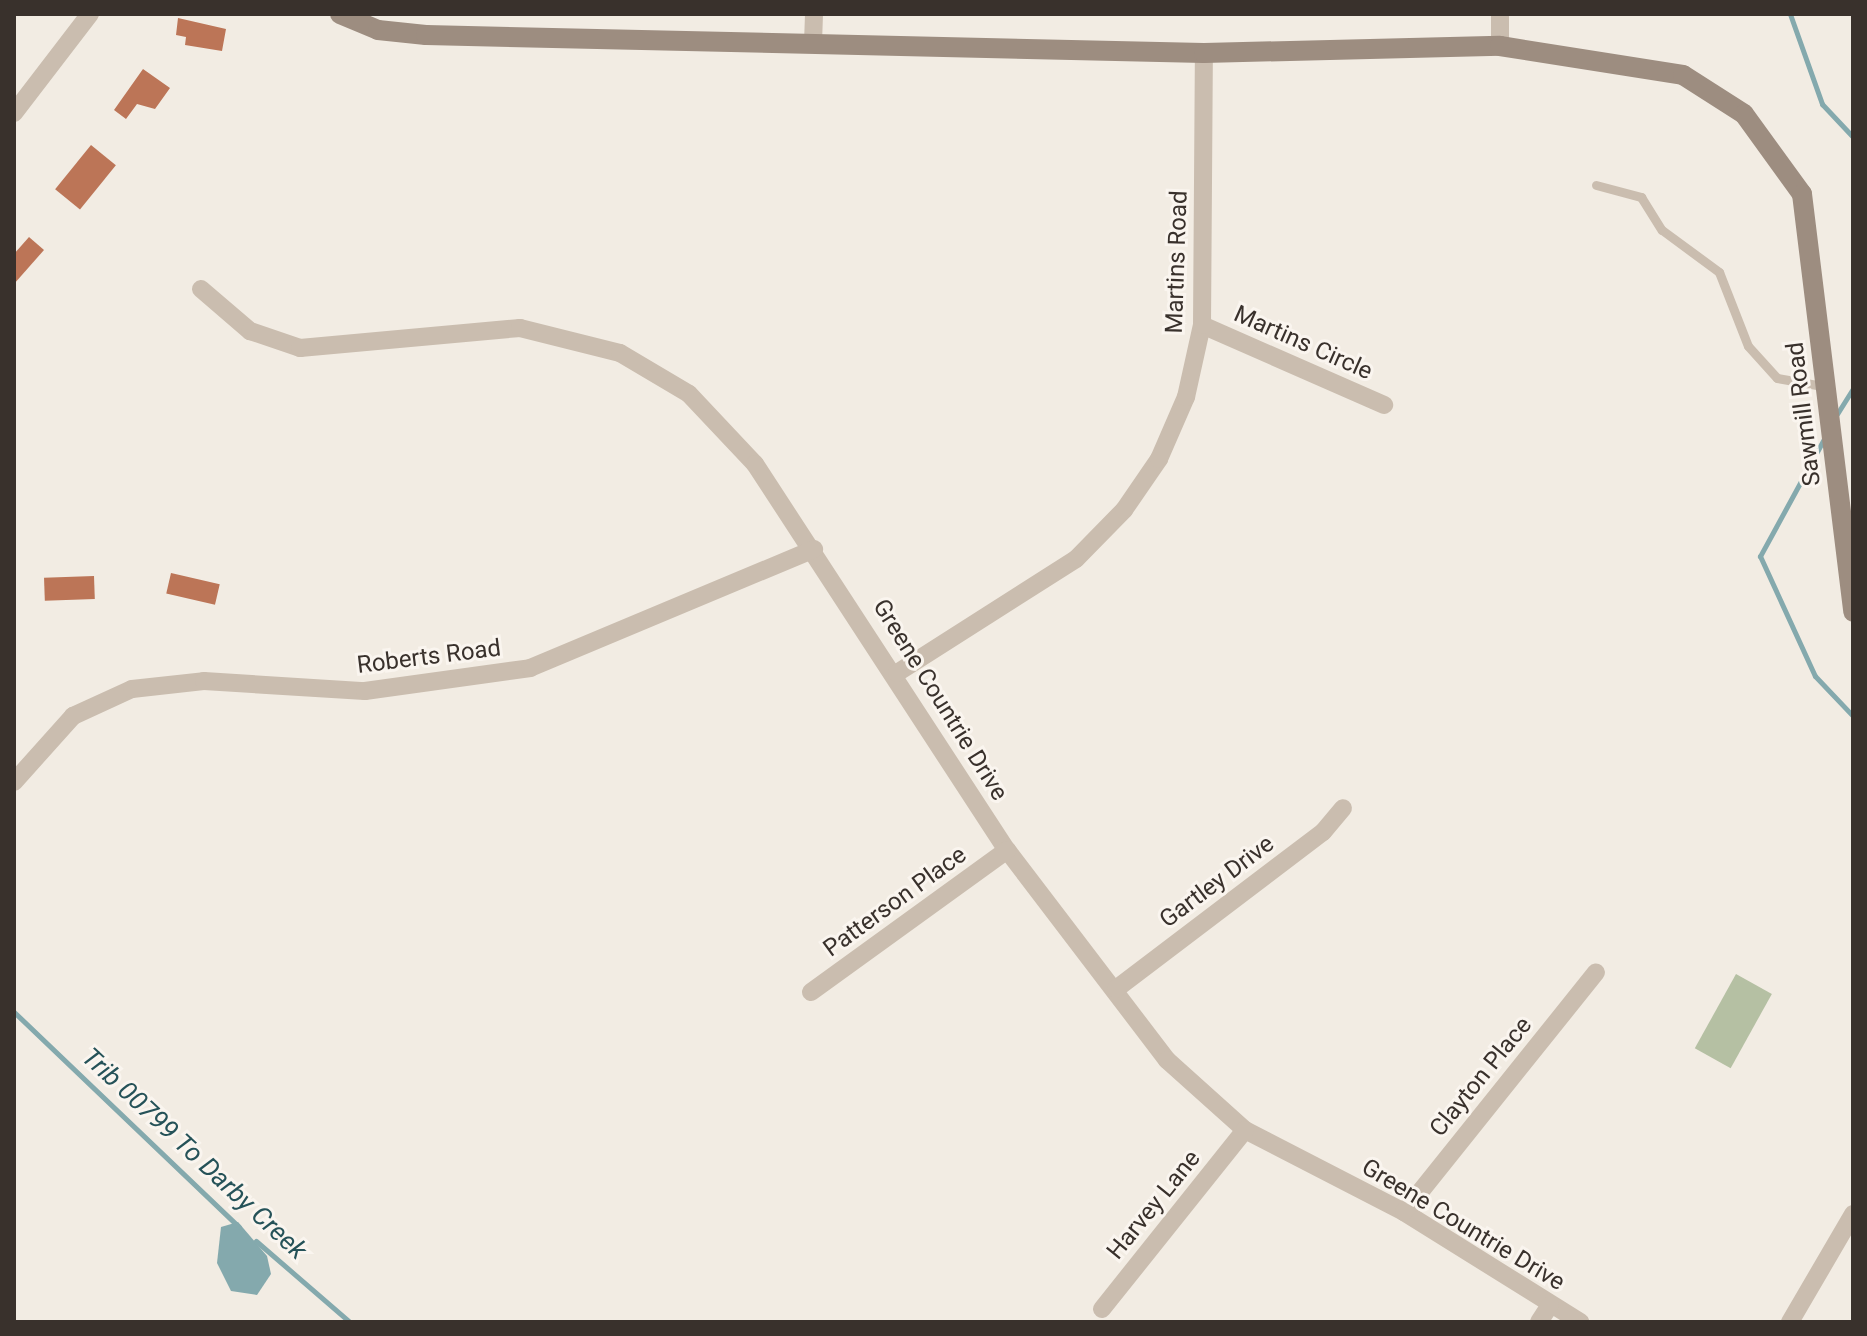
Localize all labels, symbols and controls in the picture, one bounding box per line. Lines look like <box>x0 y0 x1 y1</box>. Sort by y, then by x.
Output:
street label: Martins Road <box>1160 190 1194 334</box>
street label: Martins Circle <box>1229 300 1377 386</box>
street label: Sawmill Road <box>1781 340 1827 488</box>
street label: Greene Countrie Drive <box>866 594 1014 806</box>
street label: Roberts Road <box>355 634 503 680</box>
street label: Gartley Drive <box>1154 830 1280 934</box>
street label: Patterson Place <box>818 841 972 963</box>
street label: Clayton Place <box>1424 1011 1538 1143</box>
water label: Trib 00799 To Darby Creek <box>75 1041 313 1267</box>
street label: Harvey Lane <box>1101 1145 1207 1265</box>
street label: Greene Countrie Drive <box>1356 1153 1570 1297</box>

